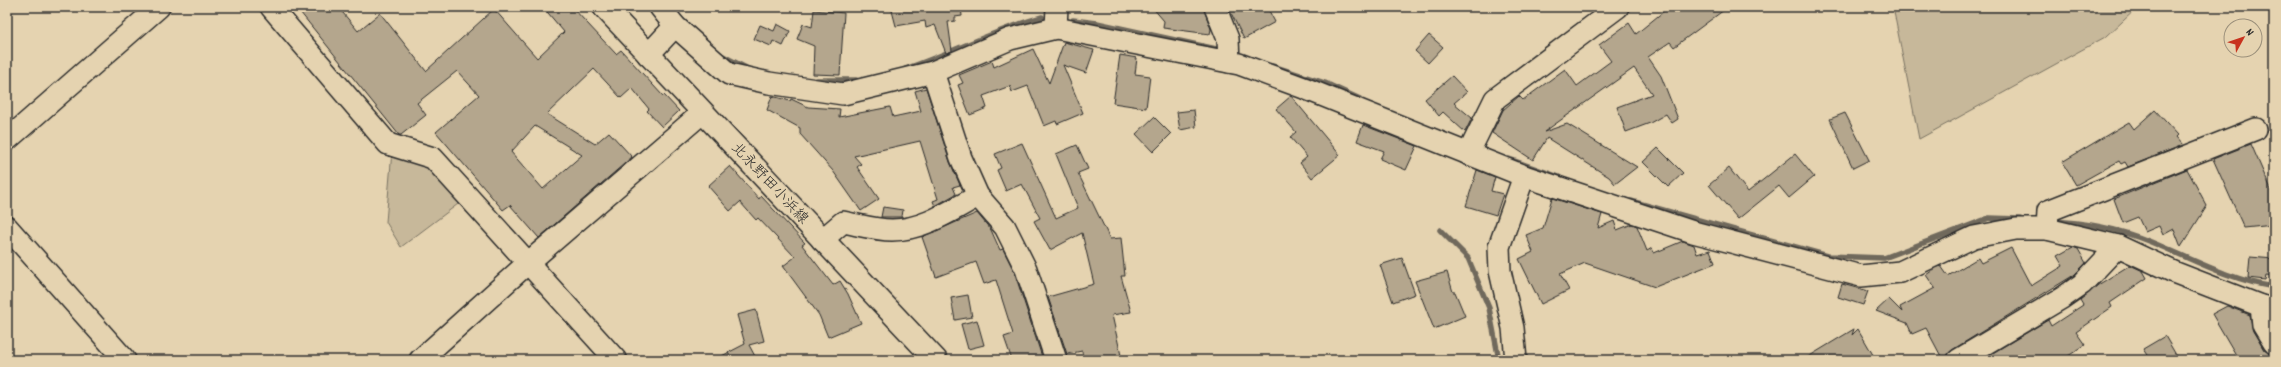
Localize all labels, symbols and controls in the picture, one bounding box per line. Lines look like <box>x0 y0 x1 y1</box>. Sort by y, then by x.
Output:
north arrow <box>2223 18 2263 58</box>
text: N <box>2241 26 2257 41</box>
street label: 北永野田小浜線 <box>725 138 813 230</box>

